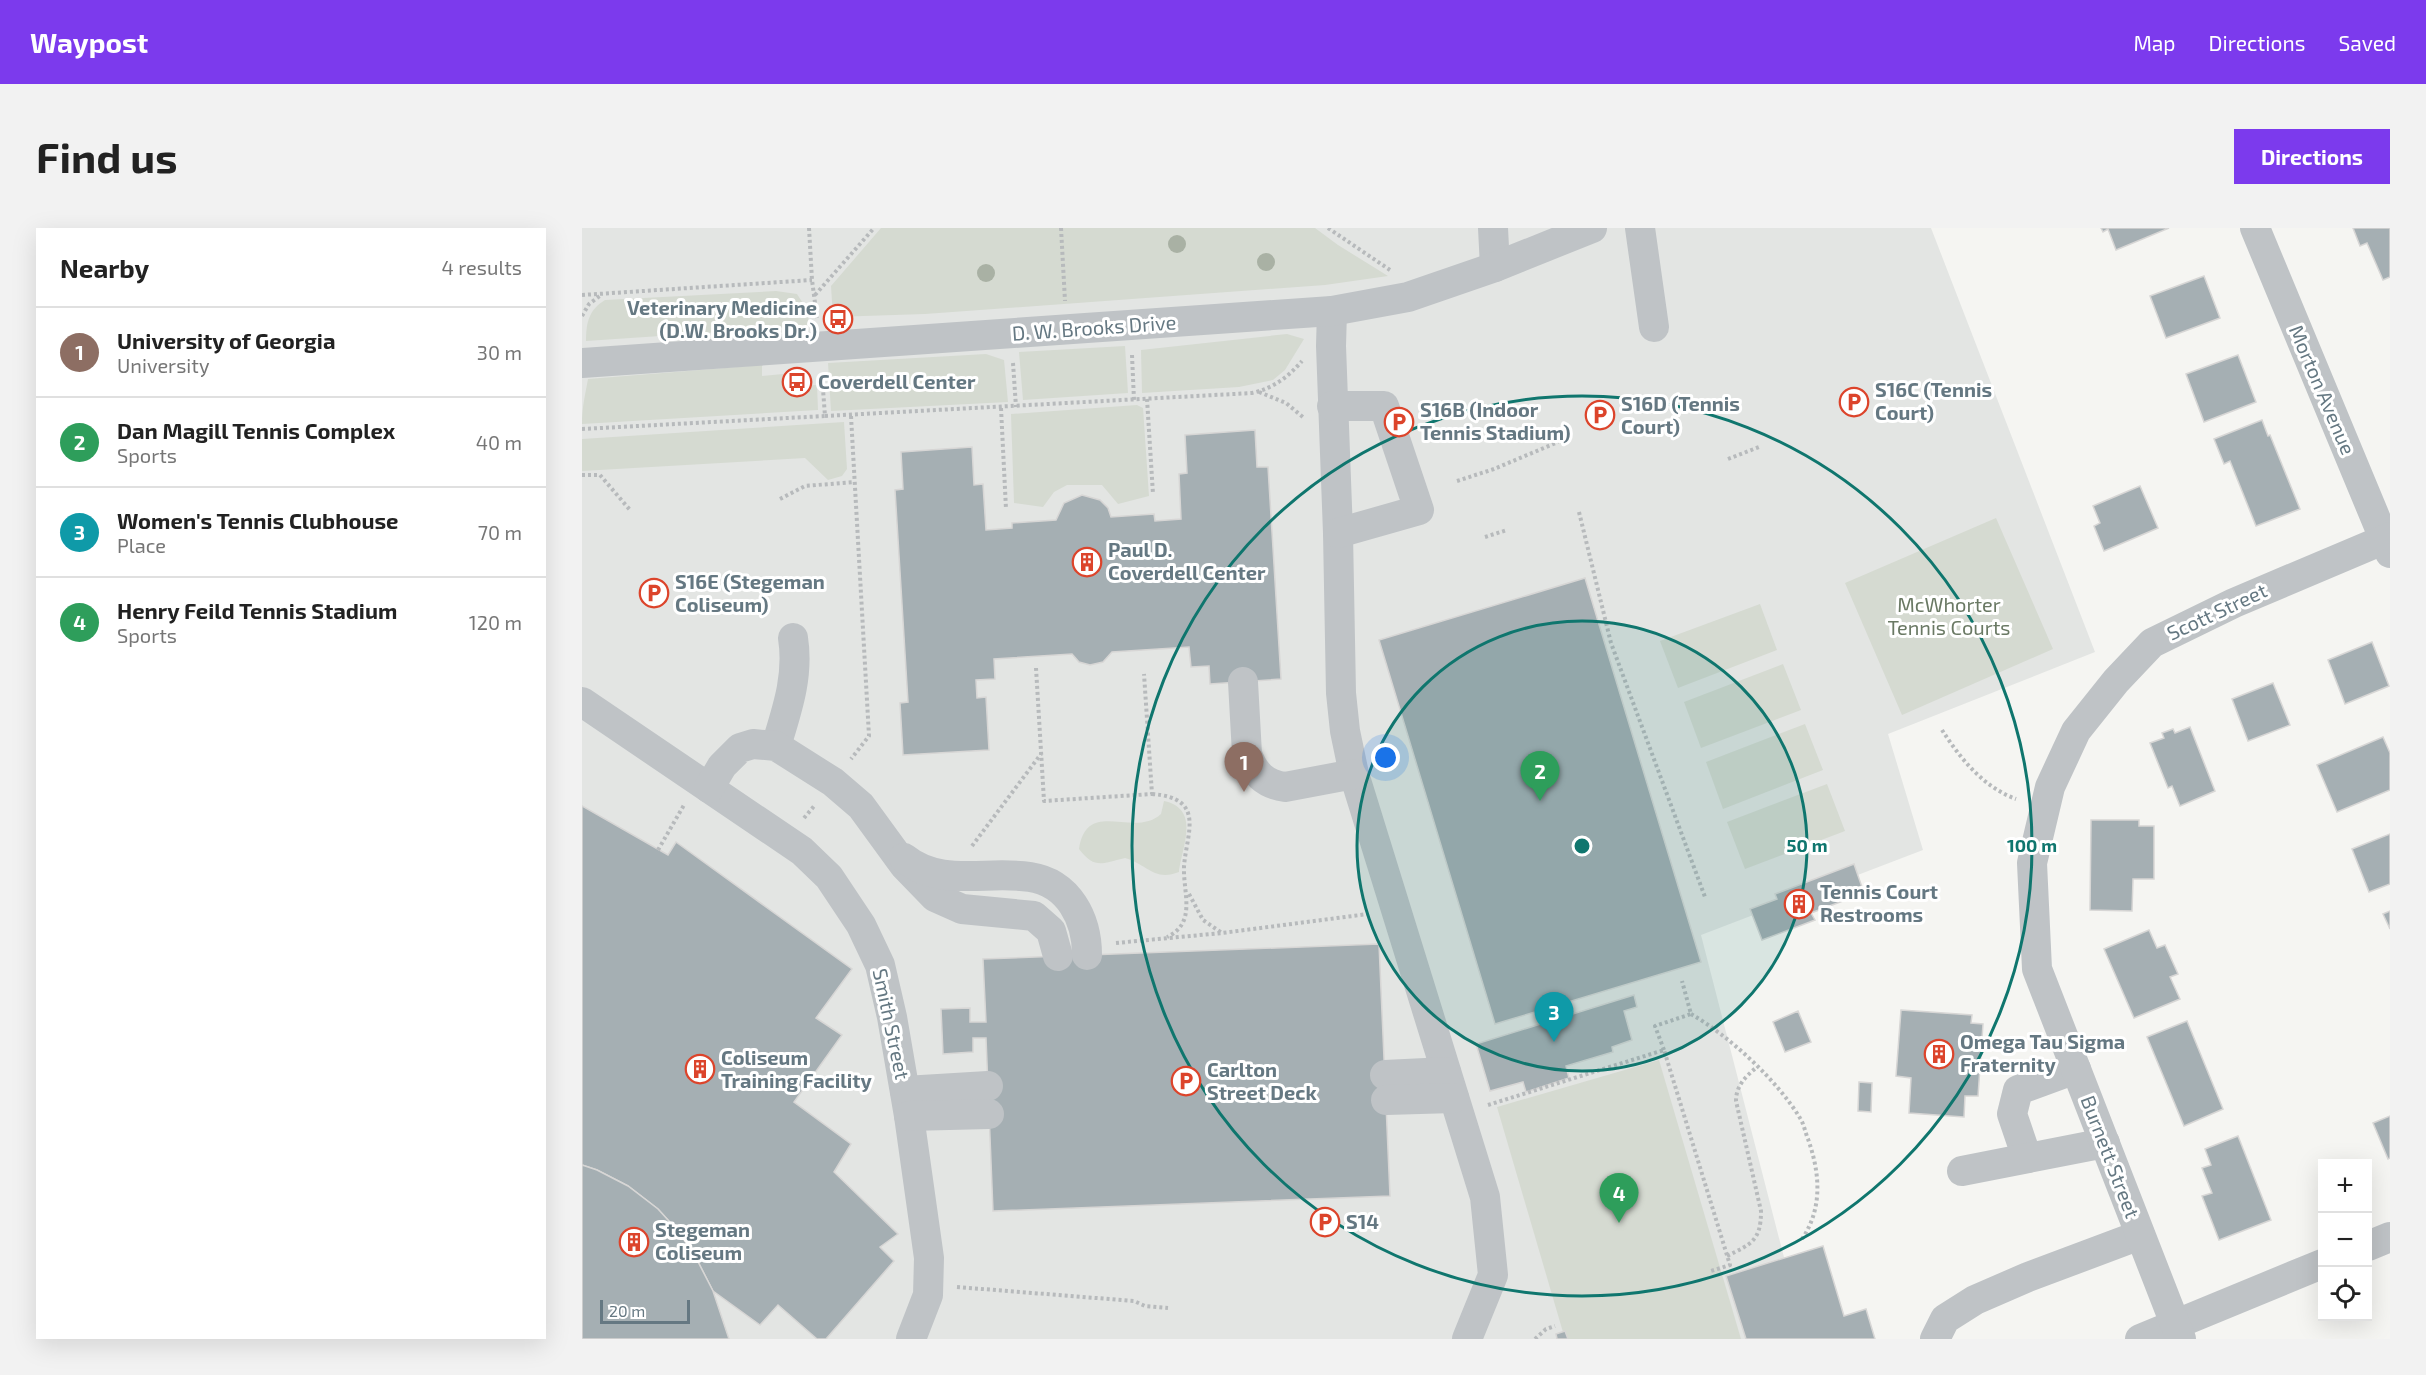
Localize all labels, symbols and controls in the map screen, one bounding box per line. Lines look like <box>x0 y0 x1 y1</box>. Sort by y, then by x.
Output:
text: Waypost <box>30 25 148 59</box>
text: Map <box>2133 30 2176 55</box>
text: Directions <box>2209 30 2305 55</box>
text: Saved <box>2338 30 2396 55</box>
button: Directions <box>2234 129 2390 184</box>
text: Find us <box>36 131 178 181</box>
text: Nearby <box>60 252 149 283</box>
text: 4 results <box>442 255 522 279</box>
place label: Veterinary Medicine (D.W. Brooks Dr.) <box>627 295 817 342</box>
bus stop icon: Veterinary Medicine (D.W. Brooks Dr.) <box>822 303 854 335</box>
street label: D. W. Brooks Drive <box>1011 309 1177 345</box>
street label: Morton Avenue <box>2285 321 2361 458</box>
text: University of Georgia <box>117 327 335 353</box>
text: 1 <box>75 340 84 364</box>
text: 30 m <box>477 340 522 364</box>
text: University <box>117 353 209 377</box>
bus stop icon: Coverdell Center <box>781 366 813 398</box>
place label: Coverdell Center <box>818 369 976 393</box>
place label: S16C (Tennis Court) <box>1875 377 1992 424</box>
parking icon: S16C (Tennis Court) <box>1838 386 1870 418</box>
place label: S16D (Tennis Court) <box>1621 391 1740 438</box>
place label: S16B (Indoor Tennis Stadium) <box>1420 397 1571 444</box>
parking icon: S16D (Tennis Court) <box>1584 399 1616 431</box>
parking icon: S16B (Indoor Tennis Stadium) <box>1383 406 1415 438</box>
text: Dan Magill Tennis Complex <box>117 417 395 443</box>
text: 2 <box>74 430 85 454</box>
text: 40 m <box>476 430 522 454</box>
text: Sports <box>117 443 177 467</box>
text: Women's Tennis Clubhouse <box>117 507 399 533</box>
text: 3 <box>74 520 85 544</box>
text: 70 m <box>478 520 522 544</box>
text: Place <box>117 533 166 557</box>
place label: Paul D. Coverdell Center <box>1108 537 1266 584</box>
building icon: Paul D. Coverdell Center <box>1071 546 1103 578</box>
place label: S16E (Stegeman Coliseum) <box>675 569 825 616</box>
parking icon: S16E (Stegeman Coliseum) <box>638 577 670 609</box>
street label: Scott Street <box>2163 577 2271 645</box>
park label: McWhorter Tennis Courts <box>1888 592 2010 639</box>
text: Henry Feild Tennis Stadium <box>117 597 397 623</box>
text: 4 <box>73 610 86 634</box>
text: 120 m <box>469 610 522 634</box>
text: Sports <box>117 623 177 647</box>
pin: 1 <box>1224 742 1264 792</box>
your location <box>1371 743 1400 772</box>
pin: 2 <box>1520 752 1560 801</box>
text: 50 m <box>1786 834 1828 856</box>
text: 100 m <box>2007 834 2057 856</box>
centre of rings <box>1572 836 1592 856</box>
place label: Tennis Court Restrooms <box>1820 879 1938 926</box>
building icon: Tennis Court Restrooms <box>1783 888 1815 920</box>
street label: Smith Street <box>868 966 916 1082</box>
pin: 3 <box>1534 992 1574 1042</box>
place label: Omega Tau Sigma Fraternity <box>1960 1029 2125 1077</box>
building icon: Omega Tau Sigma Fraternity <box>1923 1038 1955 1070</box>
place label: Coliseum Training Facility <box>721 1045 873 1093</box>
building icon: Coliseum Training Facility <box>684 1053 716 1085</box>
place label: Carlton Street Deck <box>1207 1057 1317 1104</box>
parking icon: Carlton Street Deck <box>1170 1065 1202 1097</box>
street label: Burnett Street <box>2077 1092 2145 1222</box>
map controls <box>2318 1159 2372 1321</box>
button: + <box>2318 1159 2372 1213</box>
pin: 4 <box>1600 1174 1638 1223</box>
parking icon: S14 <box>1309 1206 1341 1238</box>
place label: S14 <box>1346 1209 1379 1233</box>
button: − <box>2318 1213 2372 1267</box>
place label: Stegeman Coliseum <box>655 1217 750 1264</box>
building icon: Stegeman Coliseum <box>618 1226 650 1258</box>
button: locate <box>2318 1267 2372 1321</box>
scale bar <box>600 1297 690 1324</box>
text: 20 m <box>609 1301 645 1320</box>

